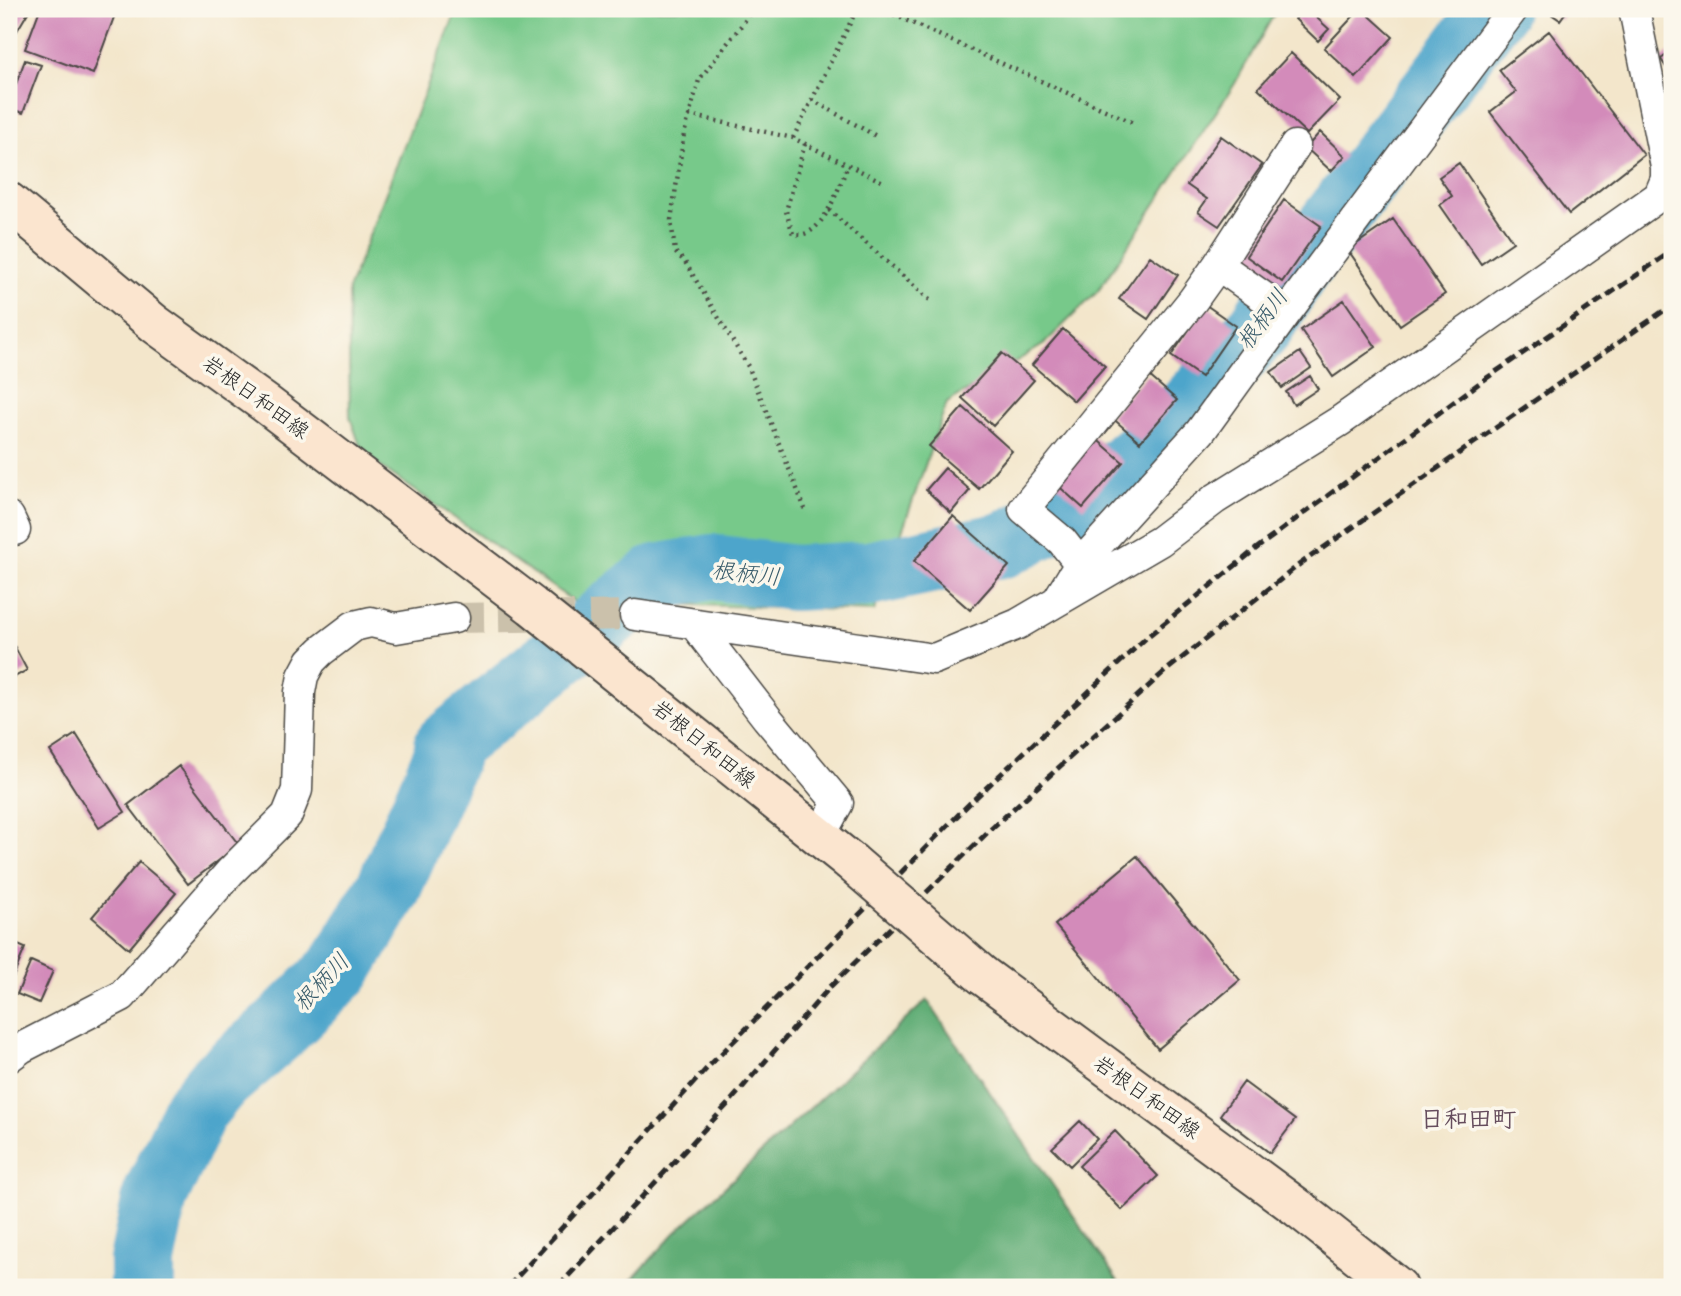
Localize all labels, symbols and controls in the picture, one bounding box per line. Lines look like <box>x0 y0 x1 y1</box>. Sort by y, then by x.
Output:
water label: 根柄川 <box>1230 283 1294 355</box>
street label: 岩根日和田線 <box>198 349 315 444</box>
water label: 根柄川 <box>710 555 782 591</box>
street label: 岩根日和田線 <box>647 694 761 793</box>
water label: 根柄川 <box>287 947 355 1017</box>
street label: 岩根日和田線 <box>1089 1049 1206 1144</box>
district label: 日和田町 <box>1420 1104 1516 1133</box>

